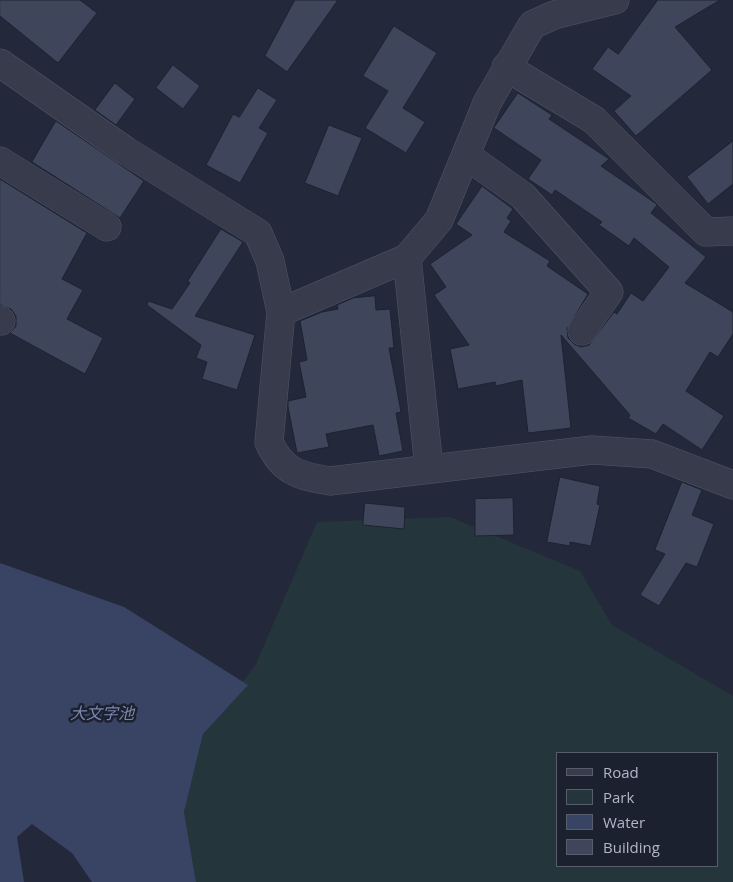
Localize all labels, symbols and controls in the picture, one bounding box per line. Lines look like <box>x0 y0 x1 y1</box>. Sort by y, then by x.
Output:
water label: 大文字池 <box>70 704 134 724</box>
legend <box>556 752 718 867</box>
text: Road <box>603 762 639 782</box>
text: Park <box>603 787 634 807</box>
text: Water <box>603 812 645 832</box>
text: Building <box>603 837 660 857</box>

